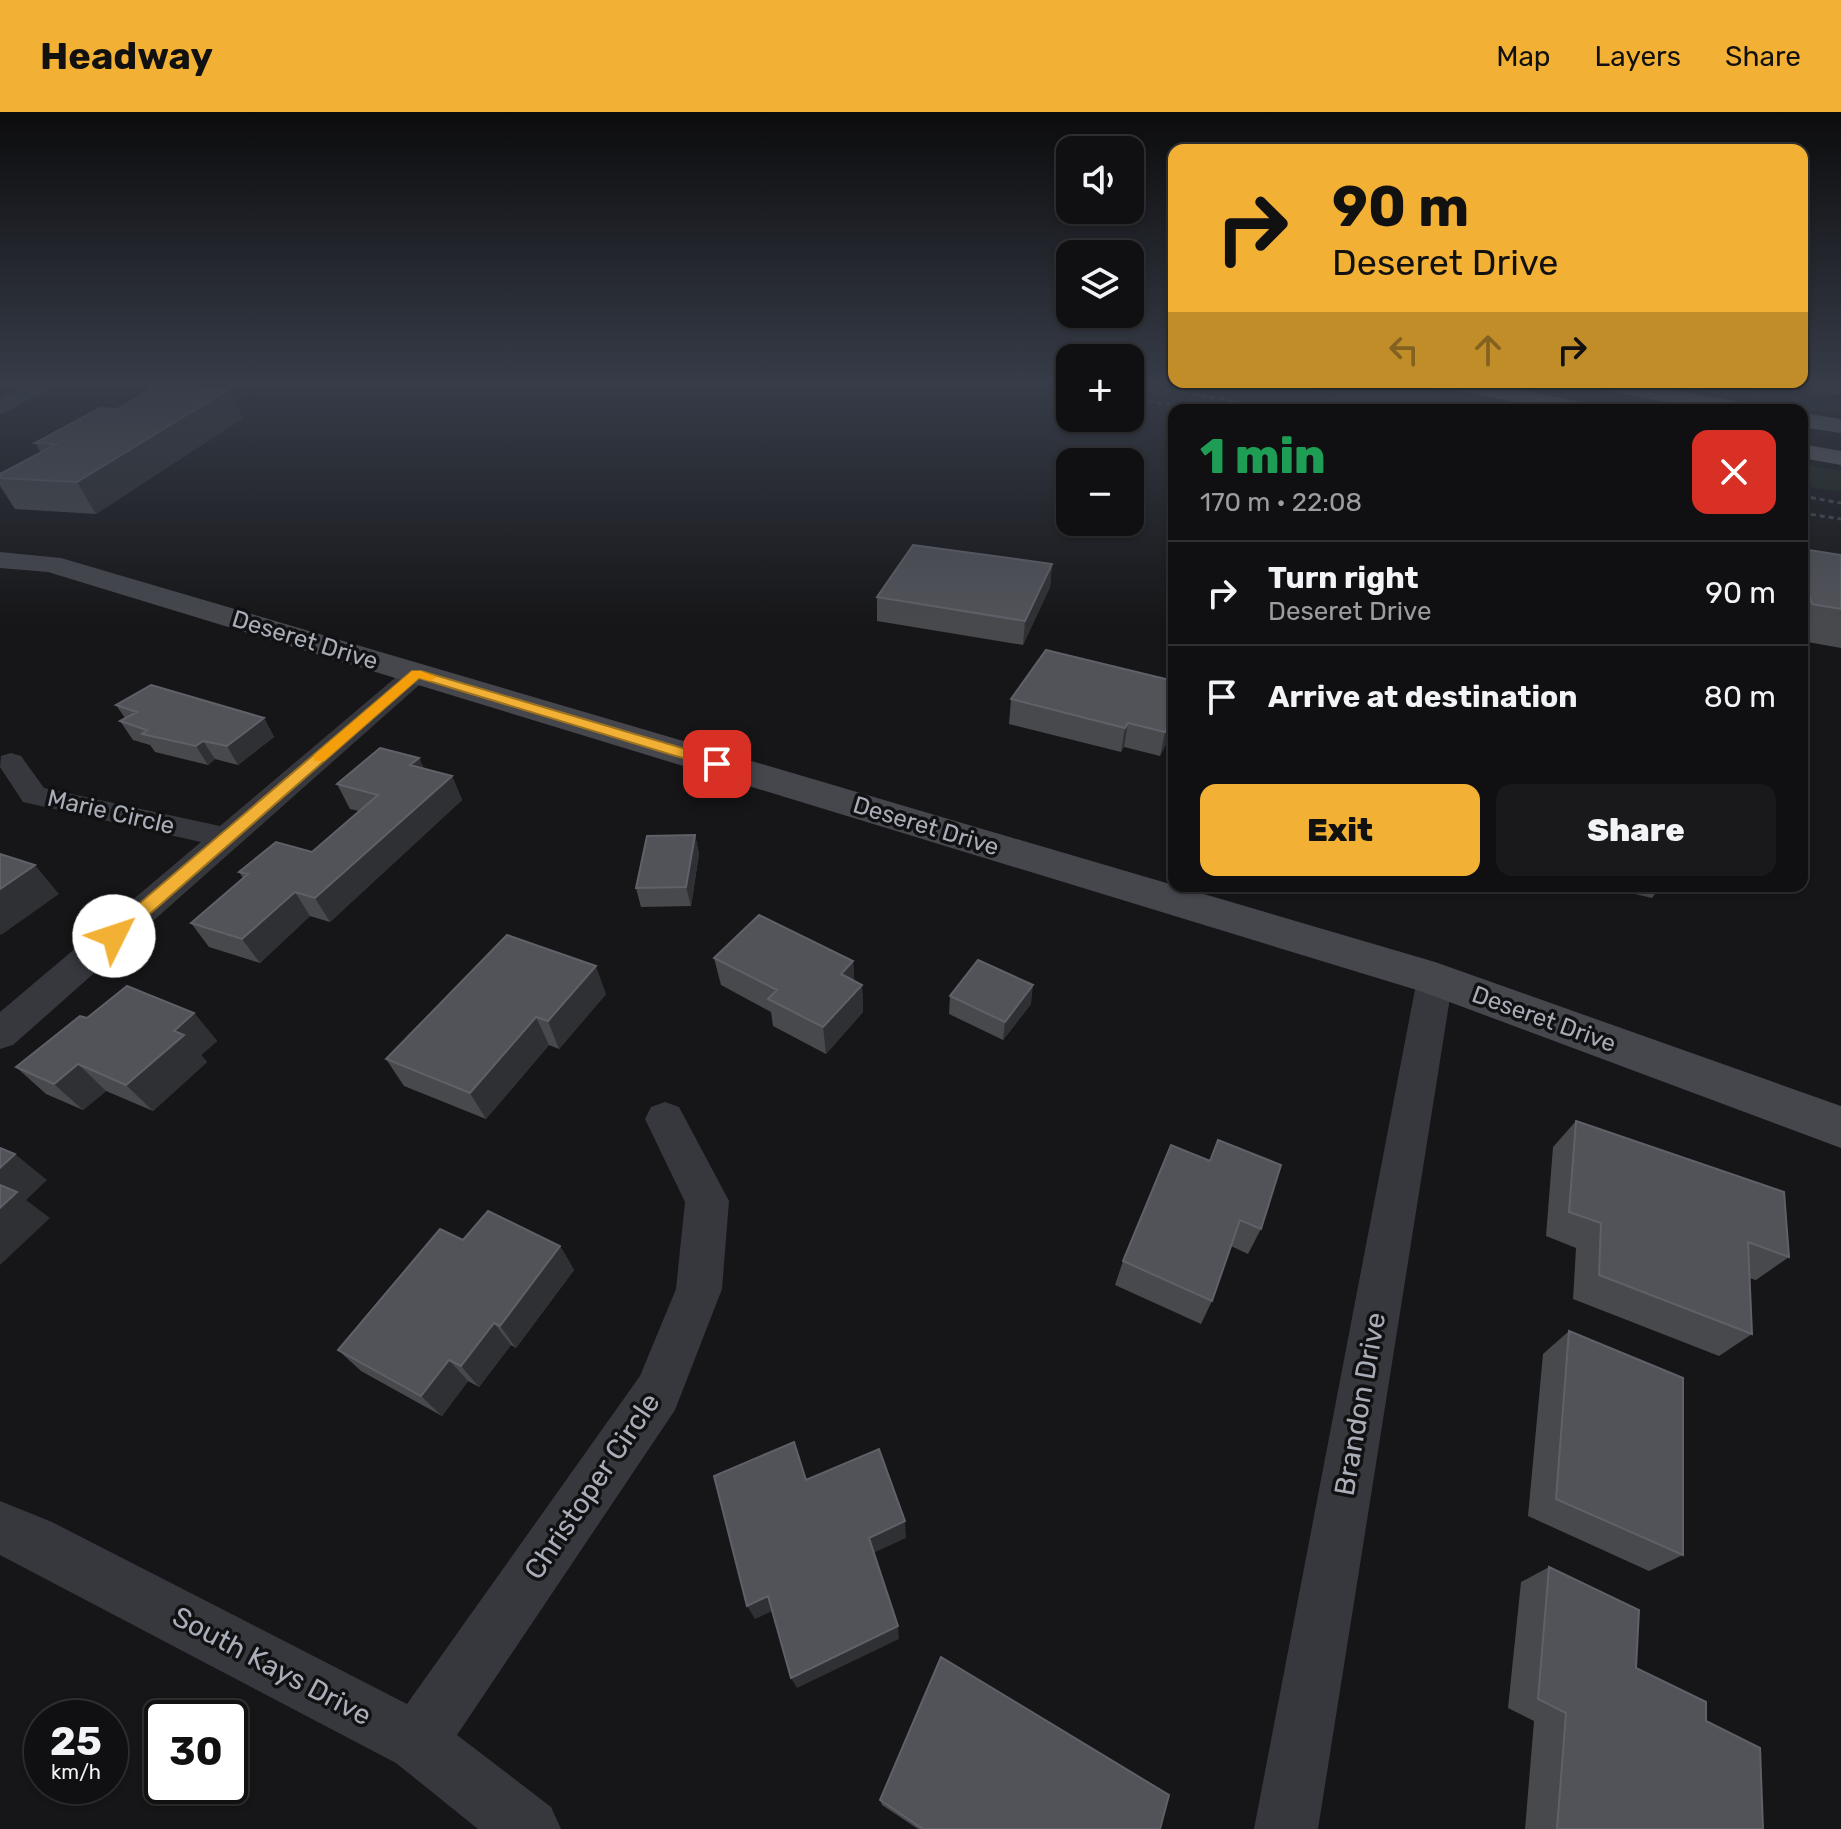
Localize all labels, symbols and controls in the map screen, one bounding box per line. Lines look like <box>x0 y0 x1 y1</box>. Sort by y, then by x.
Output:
text: Headway <box>40 33 213 79</box>
text: Map <box>1496 40 1551 73</box>
text: Layers <box>1595 40 1681 73</box>
text: Share <box>1725 40 1801 73</box>
map controls <box>1056 136 1144 536</box>
button: sound <box>1056 136 1144 224</box>
text: 90 m <box>1332 174 1469 240</box>
icon: right <box>1200 176 1304 280</box>
button: layers <box>1056 240 1144 328</box>
text: Deseret Drive <box>1332 241 1558 284</box>
icon: left <box>1382 328 1426 372</box>
icon: ahead <box>1466 328 1510 372</box>
icon: right <box>1550 328 1594 372</box>
button: + <box>1056 344 1144 432</box>
text: 1 min <box>1200 428 1326 485</box>
button: close <box>1692 430 1776 514</box>
button: − <box>1056 448 1144 536</box>
text: 170 m · 22:08 <box>1200 487 1362 518</box>
text: Turn right <box>1268 560 1419 596</box>
icon: right <box>1200 571 1244 615</box>
text: 90 m <box>1705 575 1776 611</box>
text: Deseret Drive <box>1268 596 1432 627</box>
street label: Deseret Drive <box>229 605 381 675</box>
icon: arrive <box>1200 675 1244 719</box>
text: Arrive at destination <box>1268 679 1578 715</box>
text: 80 m <box>1704 679 1776 715</box>
pin <box>683 730 751 798</box>
icon: arrive <box>695 742 739 786</box>
street label: Marie Circle <box>45 784 177 840</box>
button: Exit <box>1200 784 1480 876</box>
button: Share <box>1496 784 1776 876</box>
street label: Deseret Drive <box>850 791 1002 861</box>
position arrow <box>72 894 156 978</box>
street label: Deseret Drive <box>1468 980 1620 1058</box>
street label: Brandon Drive <box>1328 1310 1392 1498</box>
street label: Christoper Circle <box>518 1387 666 1585</box>
street label: South Kays Drive <box>167 1600 377 1732</box>
speed limit sign: 30 <box>144 1700 248 1804</box>
text: 25 <box>50 1718 102 1765</box>
text: km/h <box>51 1760 101 1784</box>

